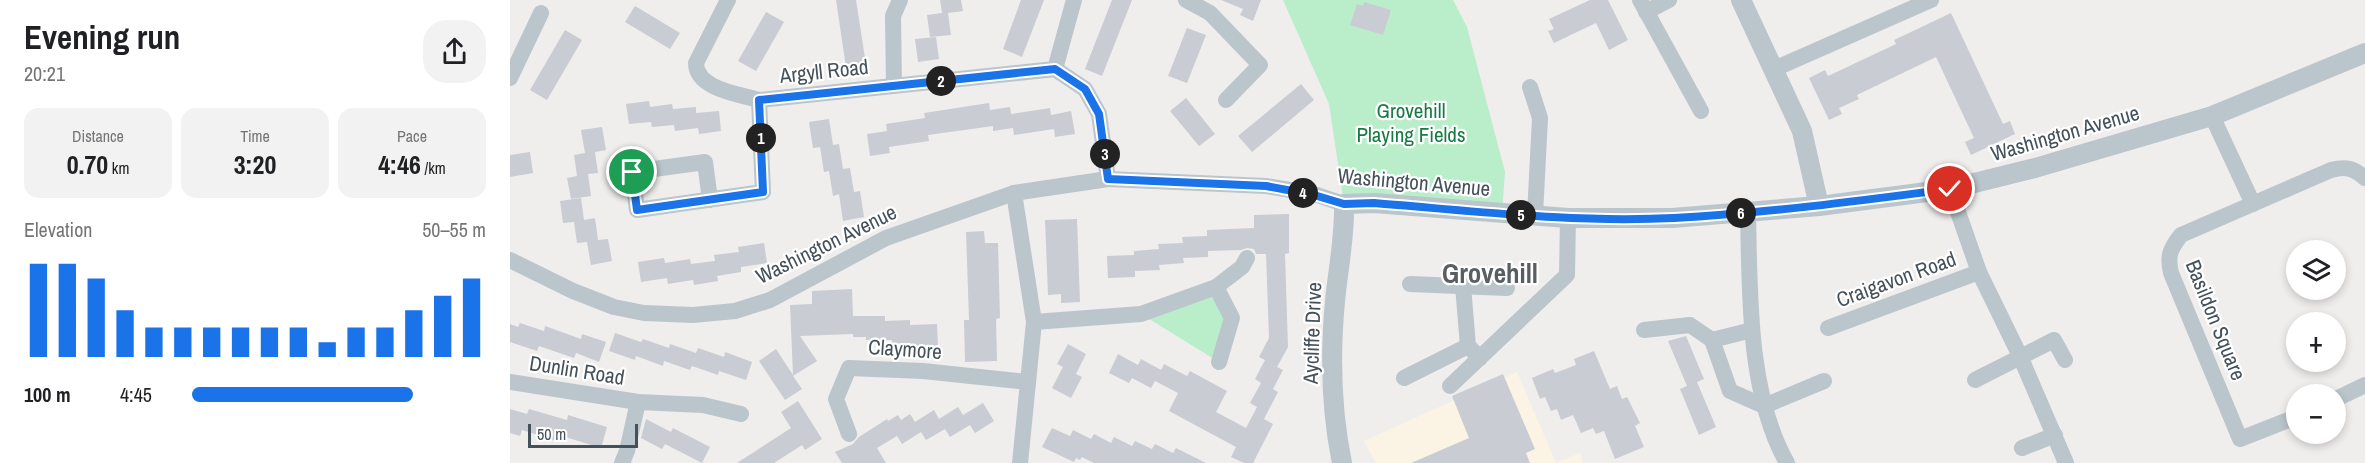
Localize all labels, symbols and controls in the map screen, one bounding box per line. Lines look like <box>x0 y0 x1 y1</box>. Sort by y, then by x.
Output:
text: Evening run <box>24 15 180 59</box>
button: share <box>423 20 486 83</box>
street label: Argyll Road <box>777 52 870 90</box>
text: 20:21 <box>24 60 65 87</box>
pin: 2 <box>926 66 956 96</box>
text: 2 <box>937 70 945 92</box>
park label: Grovehill Playing Fields <box>1356 96 1466 149</box>
street label: Washington Avenue <box>1987 98 2143 168</box>
pin: 1 <box>746 123 776 153</box>
text: Distance <box>72 125 124 147</box>
text: Time <box>240 125 270 147</box>
text: Pace <box>397 125 427 147</box>
text: 1 <box>757 127 765 149</box>
pin: 3 <box>1090 139 1120 169</box>
text: 3 <box>1101 143 1109 165</box>
pin <box>606 146 657 197</box>
text: 0.70 <box>67 147 108 182</box>
text: 3:20 <box>234 147 276 182</box>
text: 4:46 <box>378 147 421 182</box>
icon: arrive <box>615 155 648 188</box>
text: km <box>108 157 129 179</box>
text: /km <box>421 157 446 179</box>
street label: Washington Avenue <box>1336 161 1492 203</box>
pin <box>1924 163 1975 214</box>
icon: check <box>1933 172 1966 205</box>
pin: 4 <box>1288 178 1318 208</box>
text: 4 <box>1299 182 1307 204</box>
street label: Washington Avenue <box>751 197 901 291</box>
pin: 6 <box>1726 198 1756 228</box>
pin: 5 <box>1506 200 1536 230</box>
text: 6 <box>1737 202 1745 224</box>
text: 5 <box>1517 204 1525 226</box>
text: Elevation <box>24 216 92 243</box>
text: 50–55 m <box>422 216 486 243</box>
map controls <box>2286 240 2346 444</box>
button: layers <box>2286 240 2346 300</box>
street label: Craigavon Road <box>1832 244 1960 314</box>
district label: Grovehill <box>1442 255 1538 291</box>
street label: Basildon Square <box>2179 256 2253 384</box>
street label: Aycliffe Drive <box>1296 282 1328 385</box>
button: + <box>2286 312 2346 372</box>
street label: Claymore <box>867 332 943 366</box>
street label: Dunlin Road <box>527 348 627 392</box>
text: 100 m <box>24 381 71 408</box>
text: 4:45 <box>120 381 152 408</box>
button: − <box>2286 384 2346 444</box>
scale bar <box>528 421 638 448</box>
text: 50 m <box>537 423 566 445</box>

